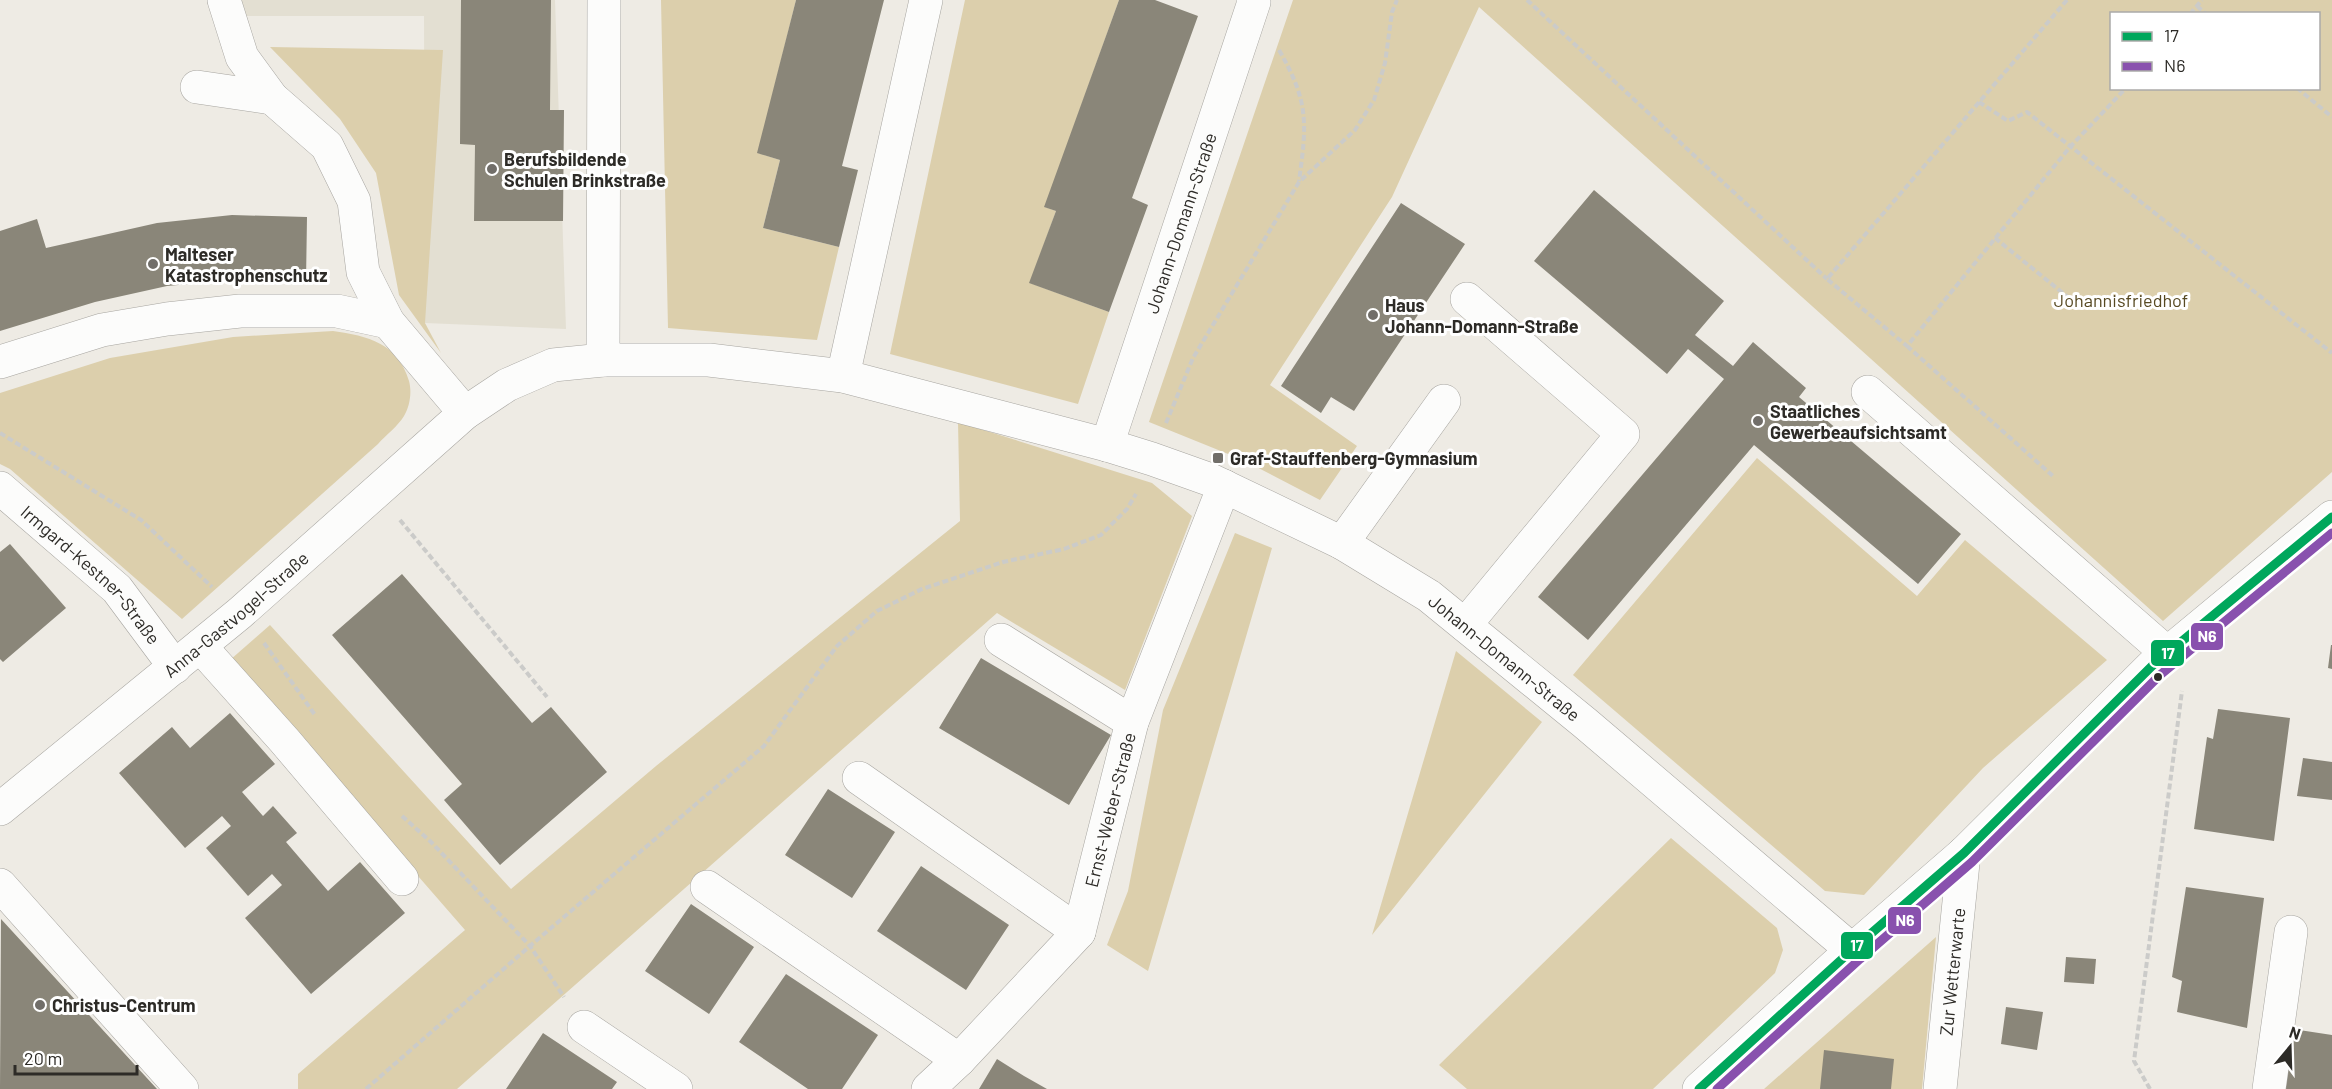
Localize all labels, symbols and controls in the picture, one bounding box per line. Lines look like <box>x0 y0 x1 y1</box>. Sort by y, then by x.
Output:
legend <box>2110 12 2320 90</box>
text: 17 <box>2164 24 2179 46</box>
text: N6 <box>2164 54 2185 76</box>
street label: Johann-Domann-Straße <box>1140 130 1221 316</box>
place label: Berufsbildende Schulen Brinkstraße <box>504 148 666 191</box>
marker: Berufsbildende Schulen Brinkstraße <box>485 162 499 176</box>
place label: Malteser Katastrophenschutz <box>165 243 328 286</box>
marker: Malteser Katastrophenschutz <box>146 257 160 271</box>
park label: Johannisfriedhof <box>2054 289 2188 311</box>
place label: Haus Johann-Domann-Straße <box>1385 294 1579 337</box>
marker: Haus Johann-Domann-Straße <box>1366 308 1380 322</box>
place label: Staatliches Gewerbeaufsichtsamt <box>1770 400 1947 443</box>
marker: Staatliches Gewerbeaufsichtsamt <box>1751 414 1765 428</box>
place label: Graf-Stauffenberg-Gymnasium <box>1230 447 1478 469</box>
marker: Graf-Stauffenberg-Gymnasium <box>1211 451 1225 465</box>
street label: Irmgard-Kestner-Straße <box>17 500 165 648</box>
street label: Anna-Gastvogel-Straße <box>159 547 313 682</box>
street label: Johann-Domann-Straße <box>1424 589 1585 726</box>
line badge: N6 <box>2190 622 2224 651</box>
text: N6 <box>2197 626 2217 645</box>
line badge: 17 <box>2150 639 2185 667</box>
text: 17 <box>2161 643 2175 662</box>
unlabelled marker <box>2152 671 2164 683</box>
street label: Ernst-Weber-Straße <box>1080 730 1140 890</box>
line badge: N6 <box>1887 906 1922 935</box>
street label: Zur Wetterwarte <box>1935 907 1969 1037</box>
text: N6 <box>1895 910 1915 929</box>
line badge: 17 <box>1840 931 1874 960</box>
text: 17 <box>1850 935 1864 954</box>
place label: Christus-Centrum <box>52 994 196 1016</box>
marker: Christus-Centrum <box>33 998 47 1012</box>
north arrow <box>2260 1017 2320 1077</box>
text: N <box>2287 1022 2303 1043</box>
scale bar <box>15 1038 136 1076</box>
text: 20 m <box>24 1047 62 1069</box>

